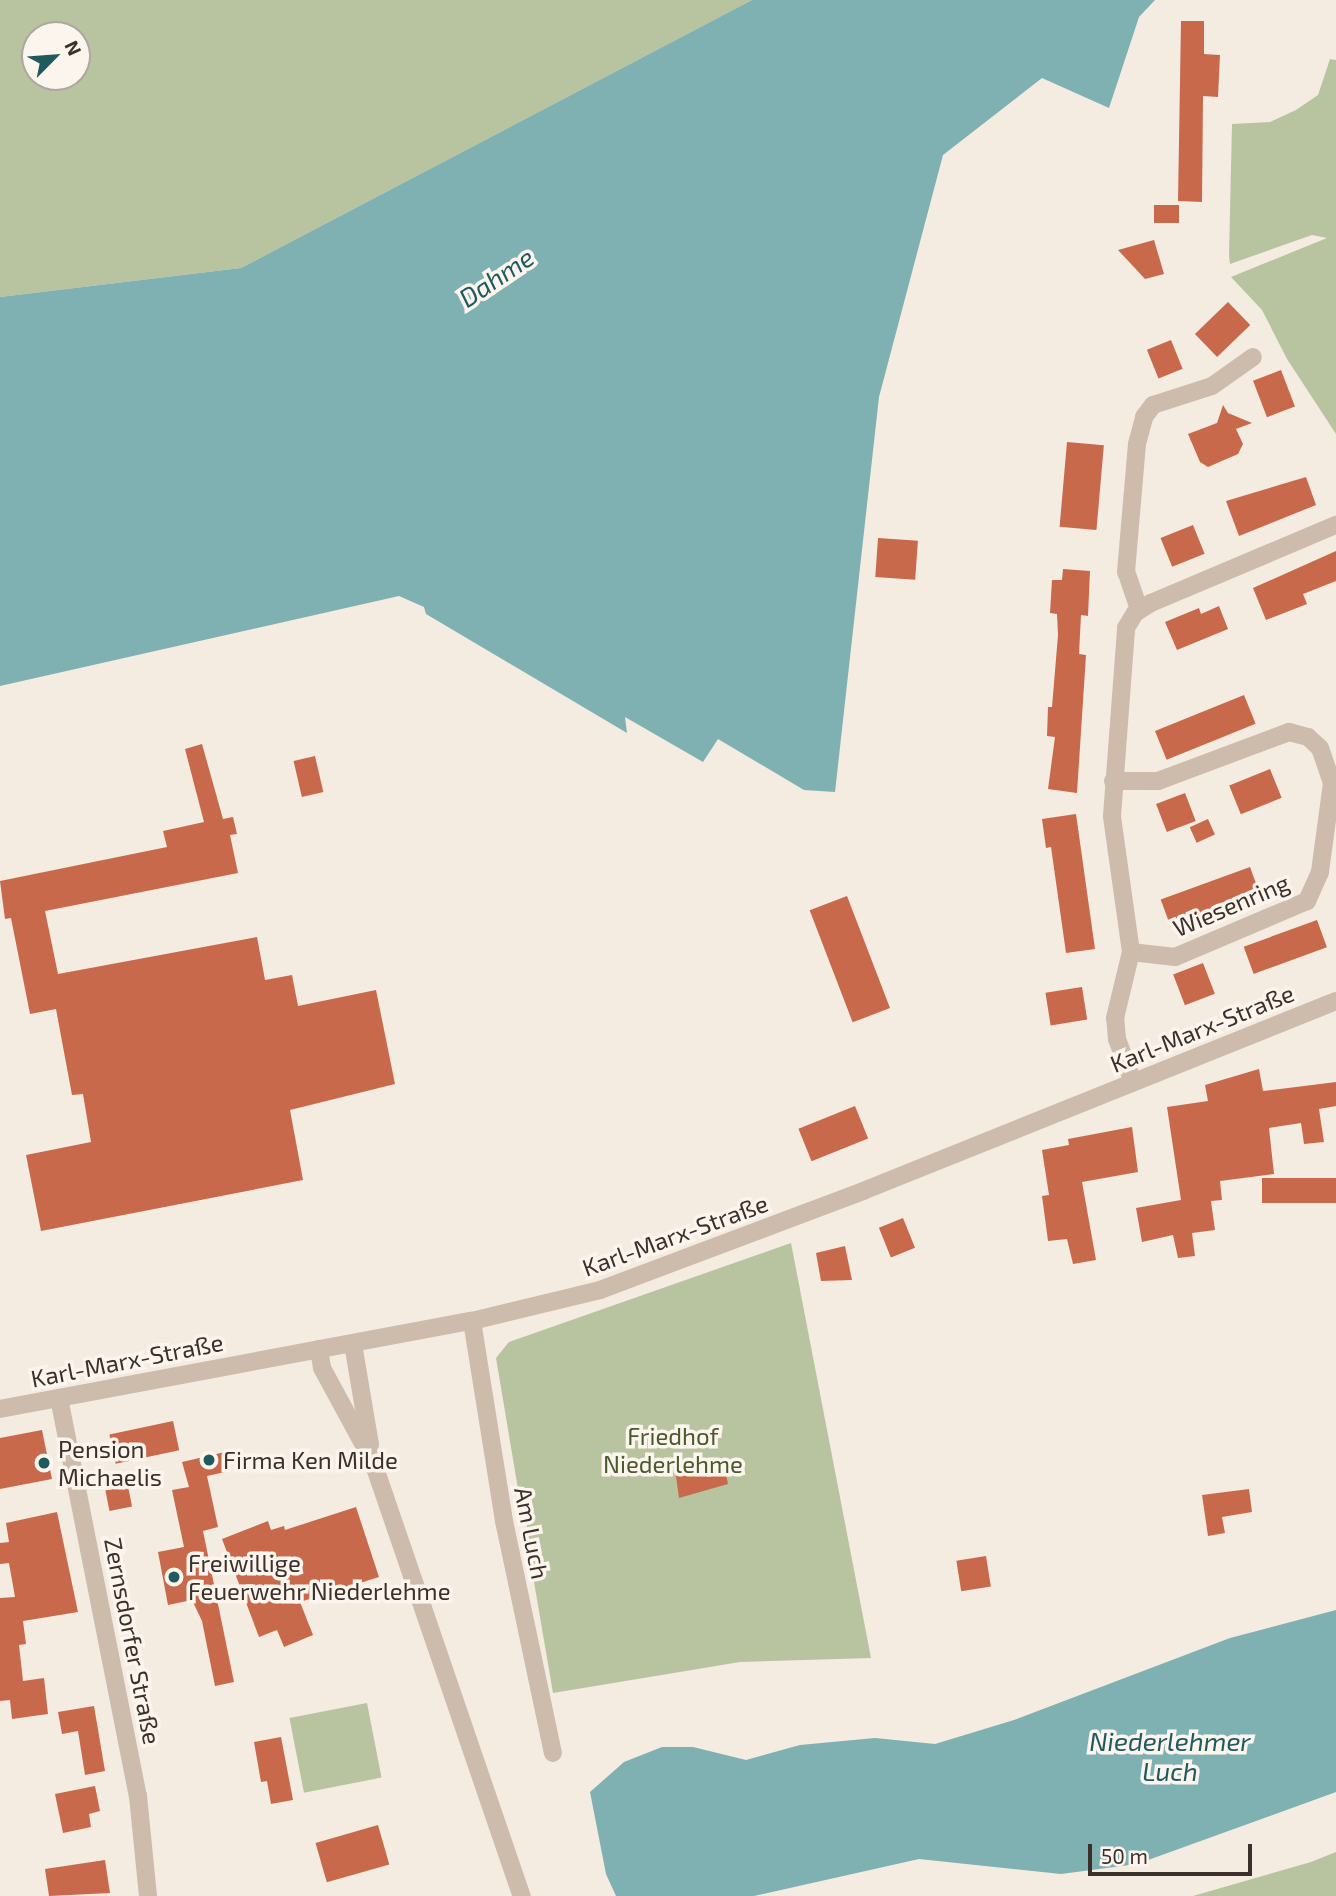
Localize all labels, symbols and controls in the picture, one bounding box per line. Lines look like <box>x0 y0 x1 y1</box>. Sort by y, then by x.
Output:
north arrow <box>21 21 91 91</box>
text: N <box>60 37 87 59</box>
water label: Dahme <box>453 241 539 313</box>
street label: Wiesenring <box>1169 868 1293 942</box>
street label: Karl-Marx-Straße <box>1106 978 1298 1078</box>
street label: Karl-Marx-Straße <box>578 1188 772 1282</box>
street label: Karl-Marx-Straße <box>28 1327 226 1393</box>
park label: Friedhof Niederlehme <box>603 1422 743 1478</box>
place label: Pension Michaelis <box>58 1435 162 1491</box>
place label: Firma Ken Milde <box>223 1446 398 1474</box>
marker: Firma Ken Milde <box>201 1452 217 1468</box>
marker: Pension Michaelis <box>36 1455 52 1471</box>
street label: Am Luch <box>509 1485 555 1581</box>
street label: Zernsdorfer Straße <box>99 1535 167 1747</box>
place label: Freiwillige Feuerwehr Niederlehme <box>188 1549 451 1605</box>
marker: Freiwillige Feuerwehr Niederlehme <box>166 1569 182 1585</box>
water label: Niederlehmer Luch <box>1089 1725 1251 1786</box>
scale bar <box>1091 1829 1256 1873</box>
text: 50 m <box>1101 1843 1148 1868</box>

